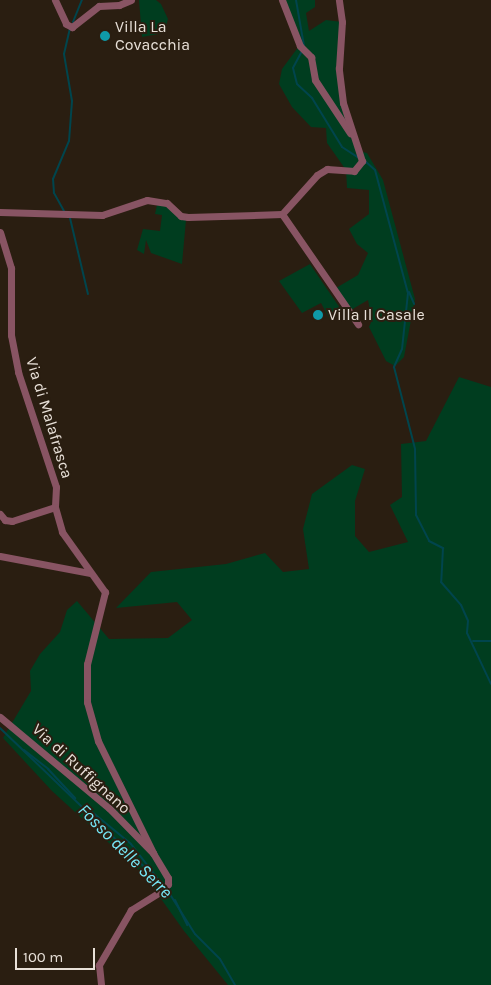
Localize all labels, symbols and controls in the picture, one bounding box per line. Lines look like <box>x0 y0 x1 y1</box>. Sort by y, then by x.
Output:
place label: Villa La Covacchia <box>115 17 190 55</box>
marker: Villa La Covacchia <box>99 30 111 42</box>
place label: Villa Il Casale <box>328 305 425 325</box>
marker: Villa Il Casale <box>312 309 324 321</box>
street label: Via di Malafrasca <box>21 355 77 481</box>
street label: Via di Ruffignano <box>28 720 134 818</box>
water label: Fosso delle Serre <box>73 799 177 903</box>
scale bar <box>18 938 98 970</box>
text: 100 m <box>23 948 63 966</box>

